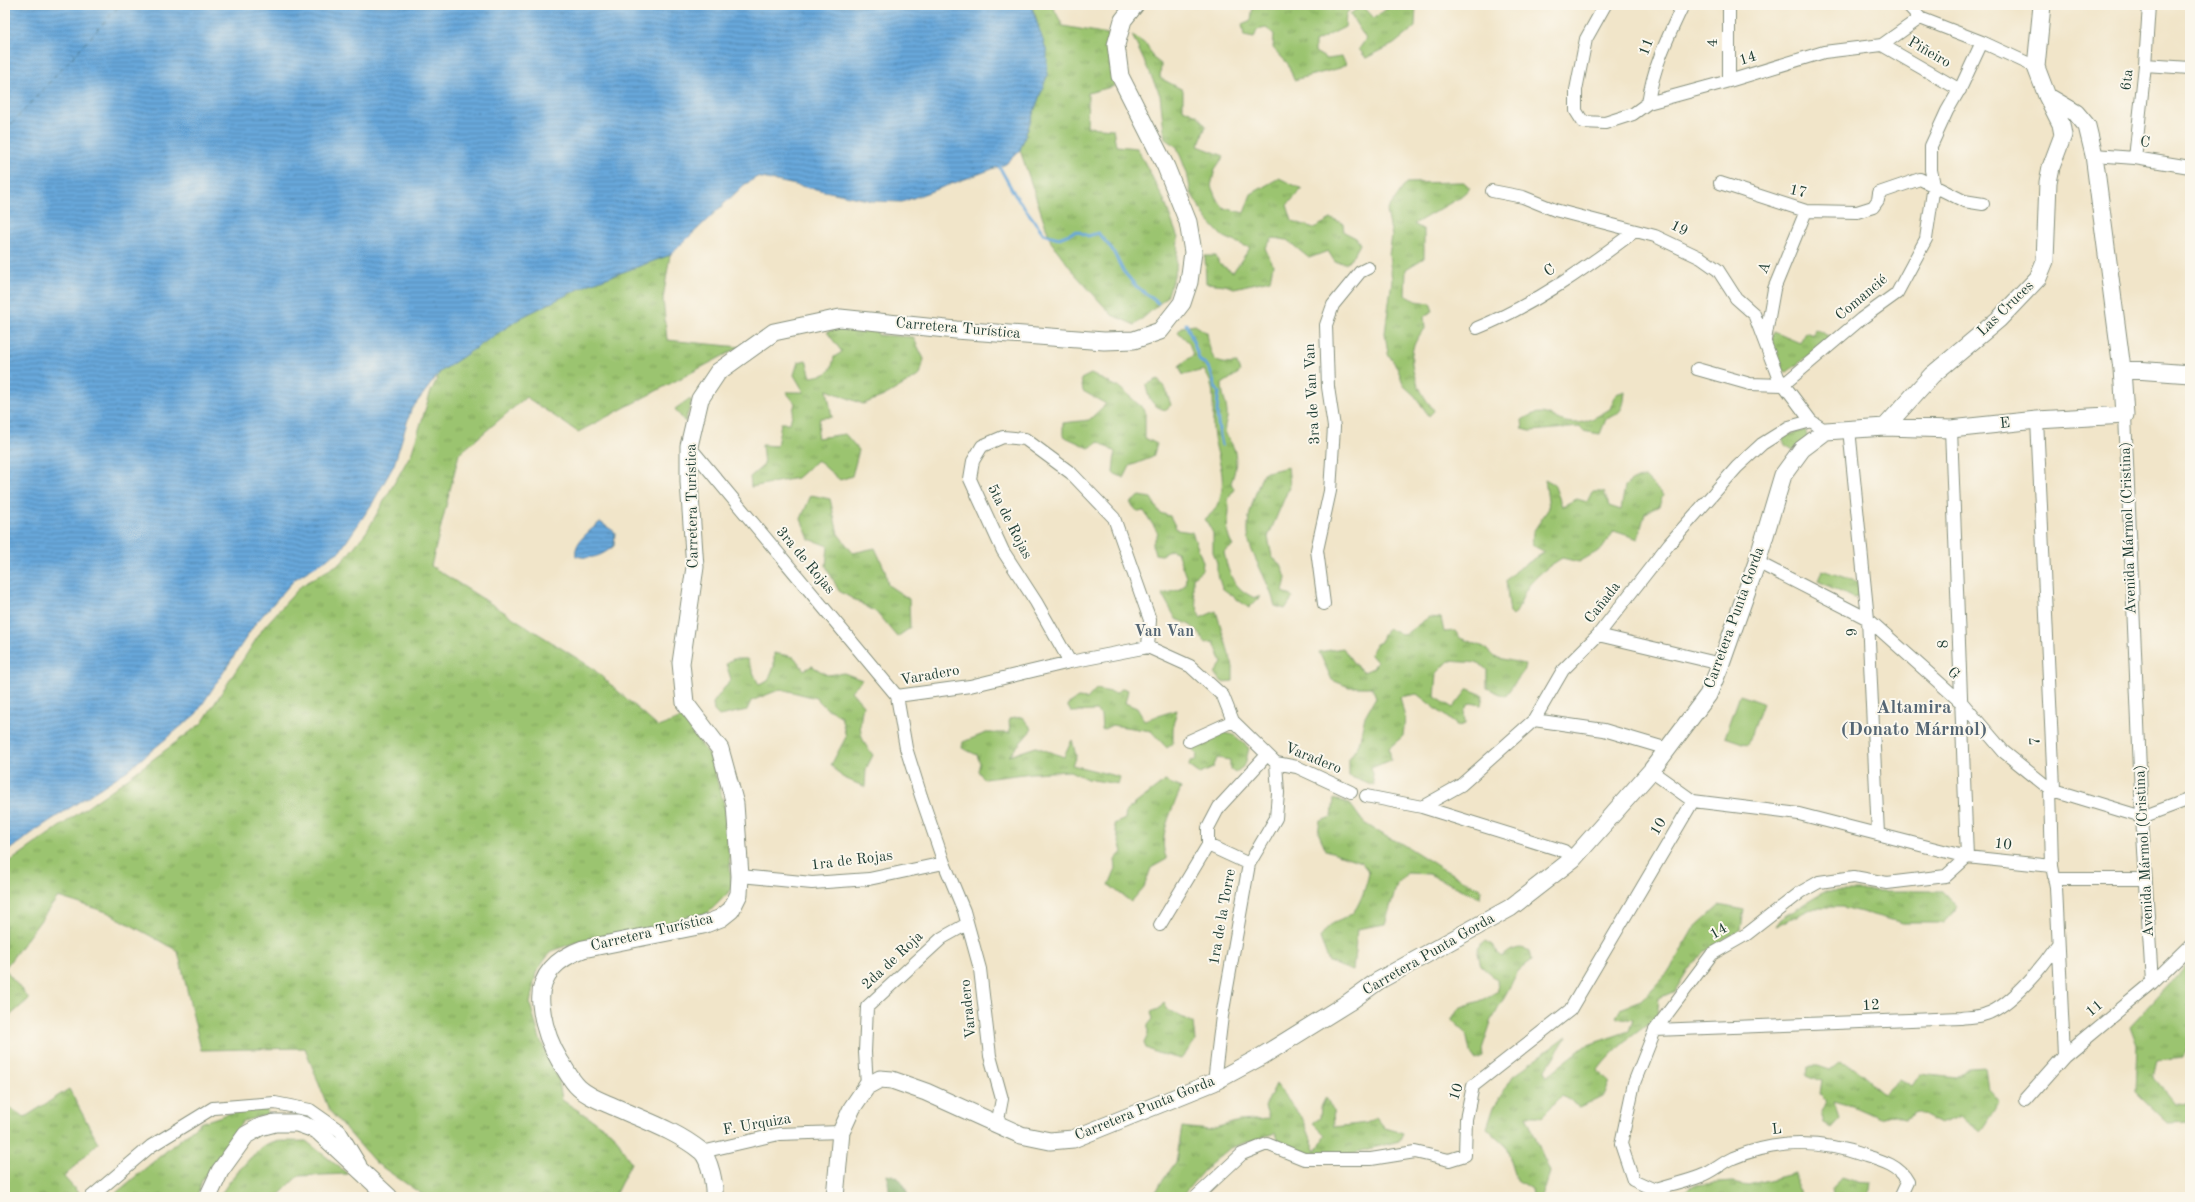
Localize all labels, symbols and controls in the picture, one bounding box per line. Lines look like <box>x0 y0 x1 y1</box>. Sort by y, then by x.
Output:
street label: Piñeiro <box>1905 35 1953 71</box>
street label: 11 <box>1637 36 1657 58</box>
street label: 4 <box>1706 39 1721 47</box>
street label: 14 <box>1737 49 1759 69</box>
street label: 6ta <box>2119 68 2137 91</box>
street label: C <box>2139 135 2151 151</box>
street label: 17 <box>1788 183 1808 201</box>
street label: 19 <box>1668 218 1690 240</box>
street label: A <box>1756 259 1774 276</box>
street label: C <box>1542 262 1558 280</box>
street label: Comancié <box>1833 272 1891 324</box>
street label: Las Cruces <box>1975 278 2037 340</box>
street label: Carretera Turística <box>895 316 1022 342</box>
street label: 3ra de Van Van <box>1303 343 1323 445</box>
street label: E <box>1999 416 2011 432</box>
street label: Avenida Mármol (Cristina) <box>2118 441 2140 615</box>
street label: Carretera Turística <box>684 443 702 569</box>
street label: 5ta de Rojas <box>984 482 1034 562</box>
street label: 3ra de Rojas <box>773 525 837 597</box>
street label: Carretera Punta Gorda <box>1702 545 1768 691</box>
street label: Cañada <box>1582 579 1624 627</box>
district label: Van Van <box>1134 624 1194 640</box>
street label: 9 <box>1845 627 1861 637</box>
street label: 8 <box>1936 639 1952 649</box>
street label: Varadero <box>899 663 961 689</box>
street label: G <box>1944 665 1962 683</box>
district label: Altamira (Donato Mármol) <box>1841 699 1987 740</box>
street label: 7 <box>2028 736 2044 746</box>
street label: Varadero <box>1283 741 1343 777</box>
street label: Avenida Mármol (Cristina) <box>2133 764 2157 938</box>
street label: 10 <box>1648 816 1670 838</box>
street label: 10 <box>1994 837 2012 853</box>
street label: 1ra de Rojas <box>810 849 894 873</box>
street label: 1ra de la Torre <box>1207 868 1239 966</box>
street label: Carretera Turística <box>589 911 715 954</box>
street label: Carretera Punta Gorda <box>1361 911 1498 999</box>
street label: 14 <box>1708 921 1730 943</box>
street label: 2da de Roja <box>860 929 927 993</box>
street label: Varadero <box>958 979 980 1039</box>
street label: 12 <box>1862 998 1880 1014</box>
street label: 11 <box>2084 998 2106 1020</box>
street label: Carretera Punta Gorda <box>1073 1074 1218 1144</box>
street label: 10 <box>1447 1081 1467 1103</box>
street label: F. Urquiza <box>722 1112 793 1138</box>
street label: L <box>1771 1122 1783 1138</box>

